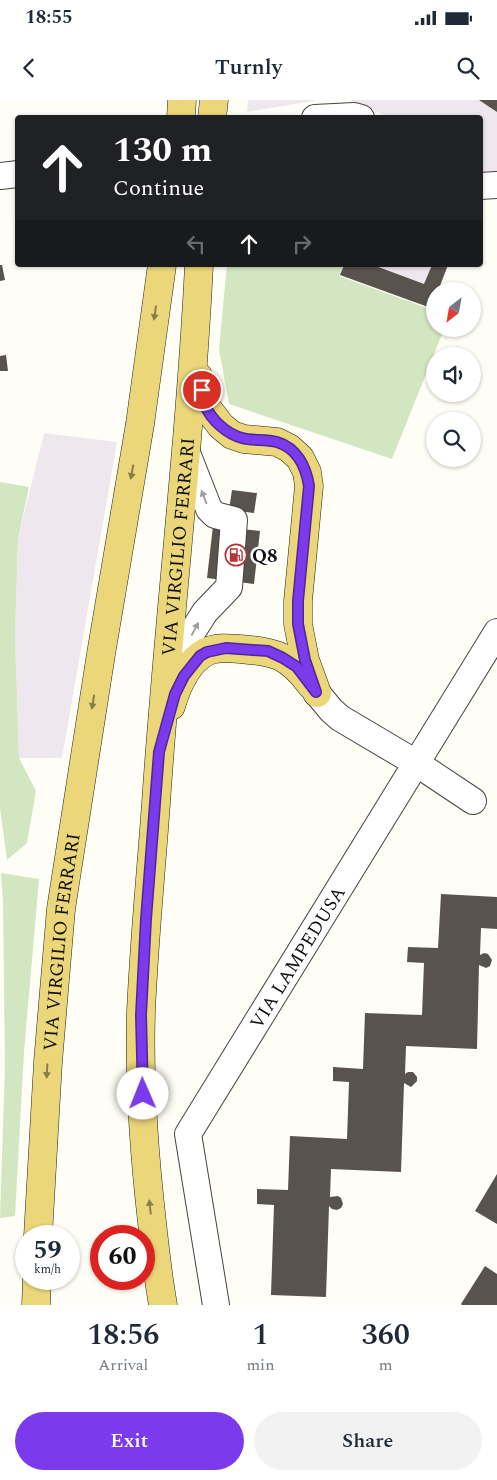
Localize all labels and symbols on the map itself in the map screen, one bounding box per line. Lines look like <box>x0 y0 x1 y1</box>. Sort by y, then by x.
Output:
north arrow <box>426 282 481 338</box>
one-way arrow <box>151 306 159 322</box>
pin <box>181 369 223 411</box>
street label: VIA VIRGILIO FERRARI <box>155 436 203 657</box>
one-way arrow <box>128 465 136 481</box>
one-way arrow <box>200 489 208 504</box>
place label: Q8 <box>252 542 278 571</box>
fuel station icon: Q8 <box>224 543 248 567</box>
one-way arrow <box>191 621 199 636</box>
one-way arrow <box>89 694 97 710</box>
street label: VIA VIRGILIO FERRARI <box>36 831 89 1052</box>
street label: VIA LAMPEDUSA <box>243 881 353 1035</box>
one-way arrow <box>43 1063 51 1079</box>
position arrow <box>116 1067 168 1119</box>
one-way arrow <box>146 1198 154 1214</box>
speed limit sign: 60 <box>90 1225 155 1290</box>

